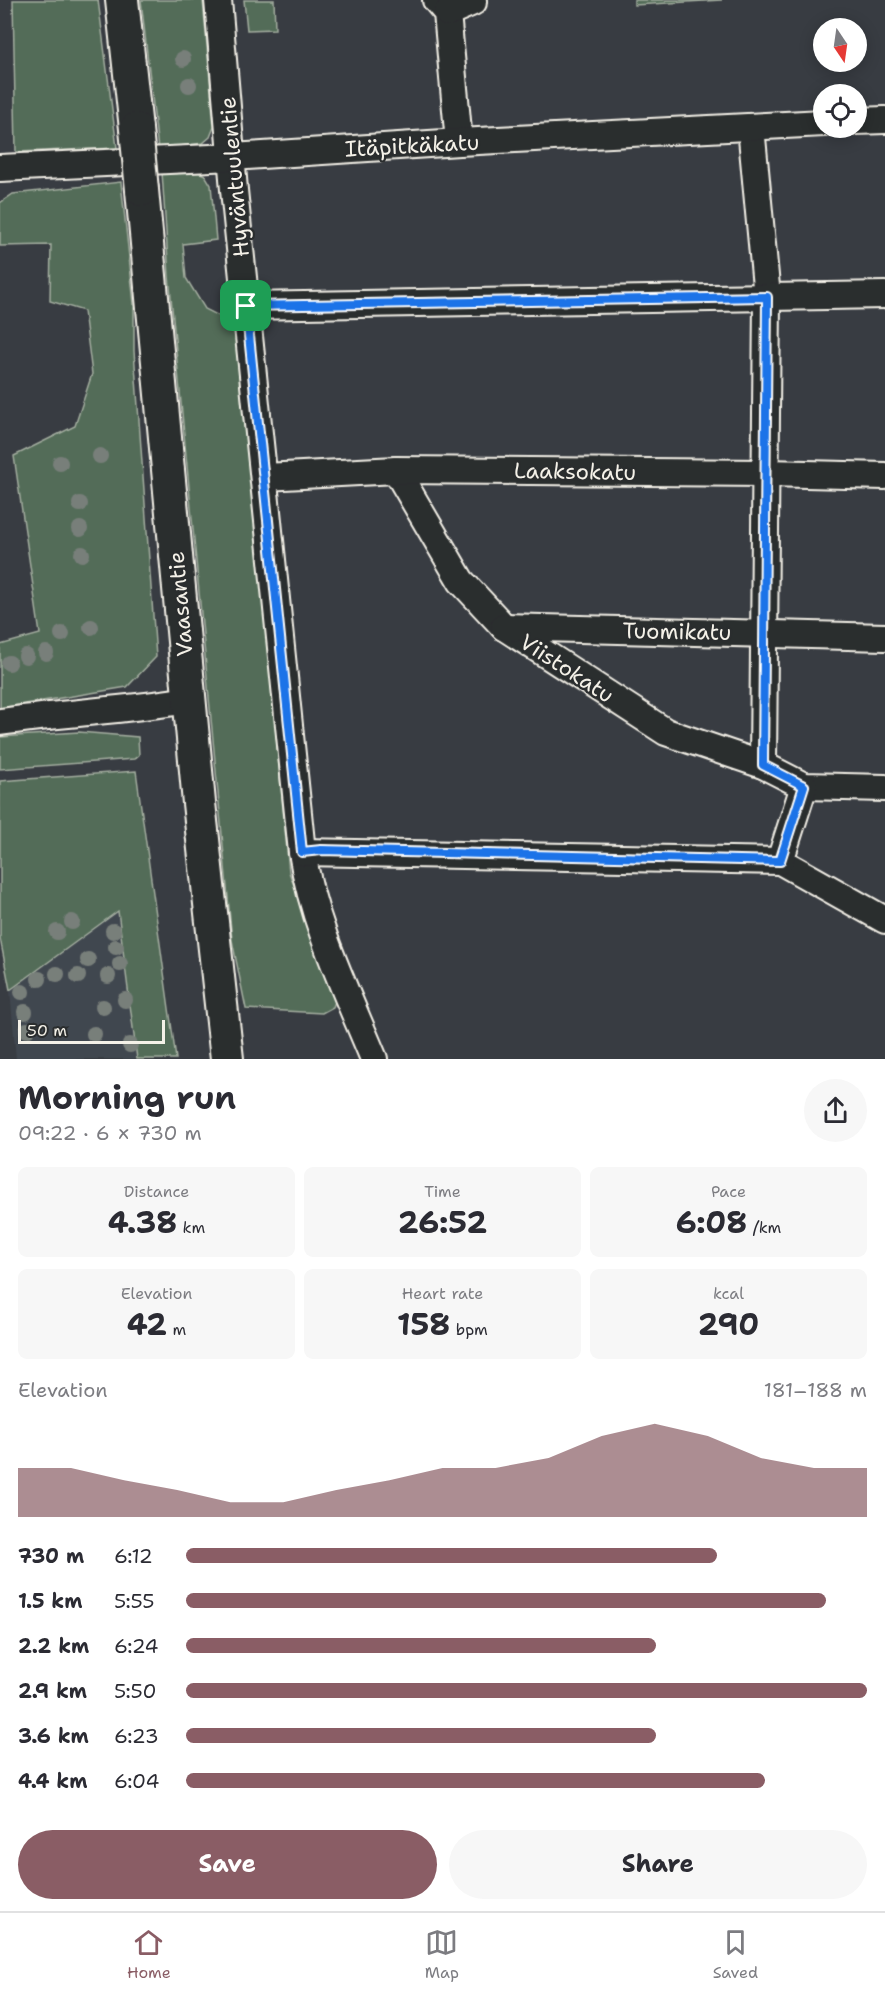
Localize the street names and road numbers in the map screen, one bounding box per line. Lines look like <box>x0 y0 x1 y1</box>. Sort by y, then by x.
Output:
street label: Hyväntuulentie <box>213 96 256 258</box>
street label: Itäpitkäkatu <box>344 127 480 164</box>
street label: Laaksokatu <box>514 456 636 487</box>
street label: Vaasantie <box>161 550 200 658</box>
street label: Tuomikatu <box>622 616 732 647</box>
street label: Viistokatu <box>514 627 619 710</box>

